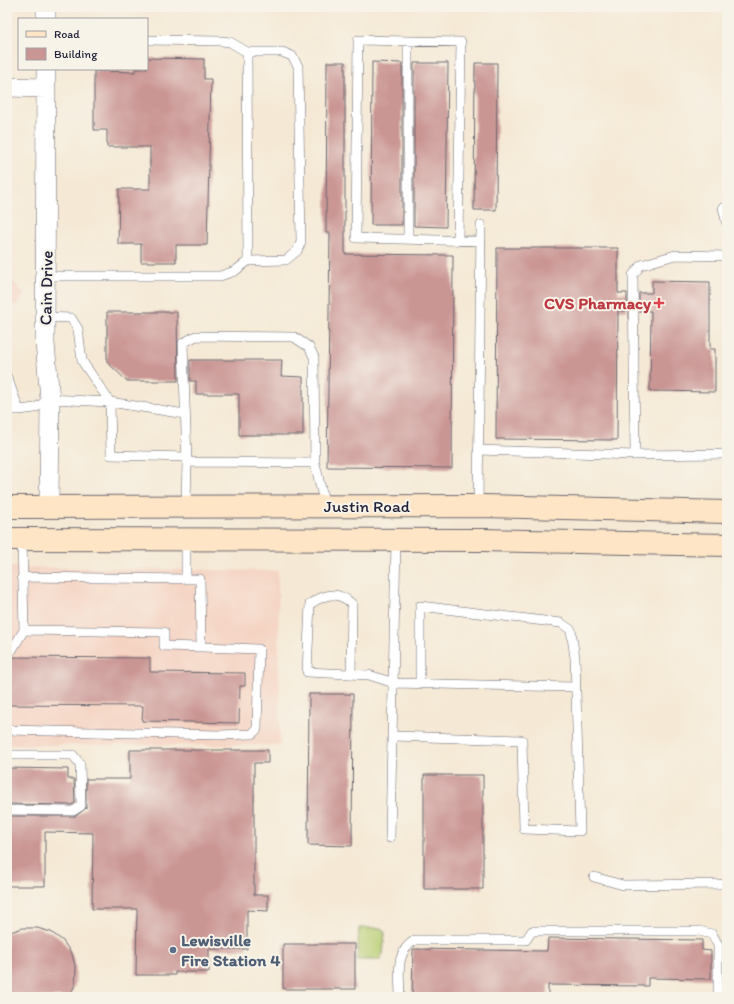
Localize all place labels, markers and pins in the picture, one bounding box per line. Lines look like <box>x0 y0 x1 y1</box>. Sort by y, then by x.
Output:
place label: CVS Pharmacy <box>544 293 652 314</box>
marker: CVS Pharmacy <box>654 298 664 308</box>
place label: Lewisville Fire Station 4 <box>181 930 281 970</box>
marker: Lewisville Fire Station 4 <box>168 945 178 955</box>

